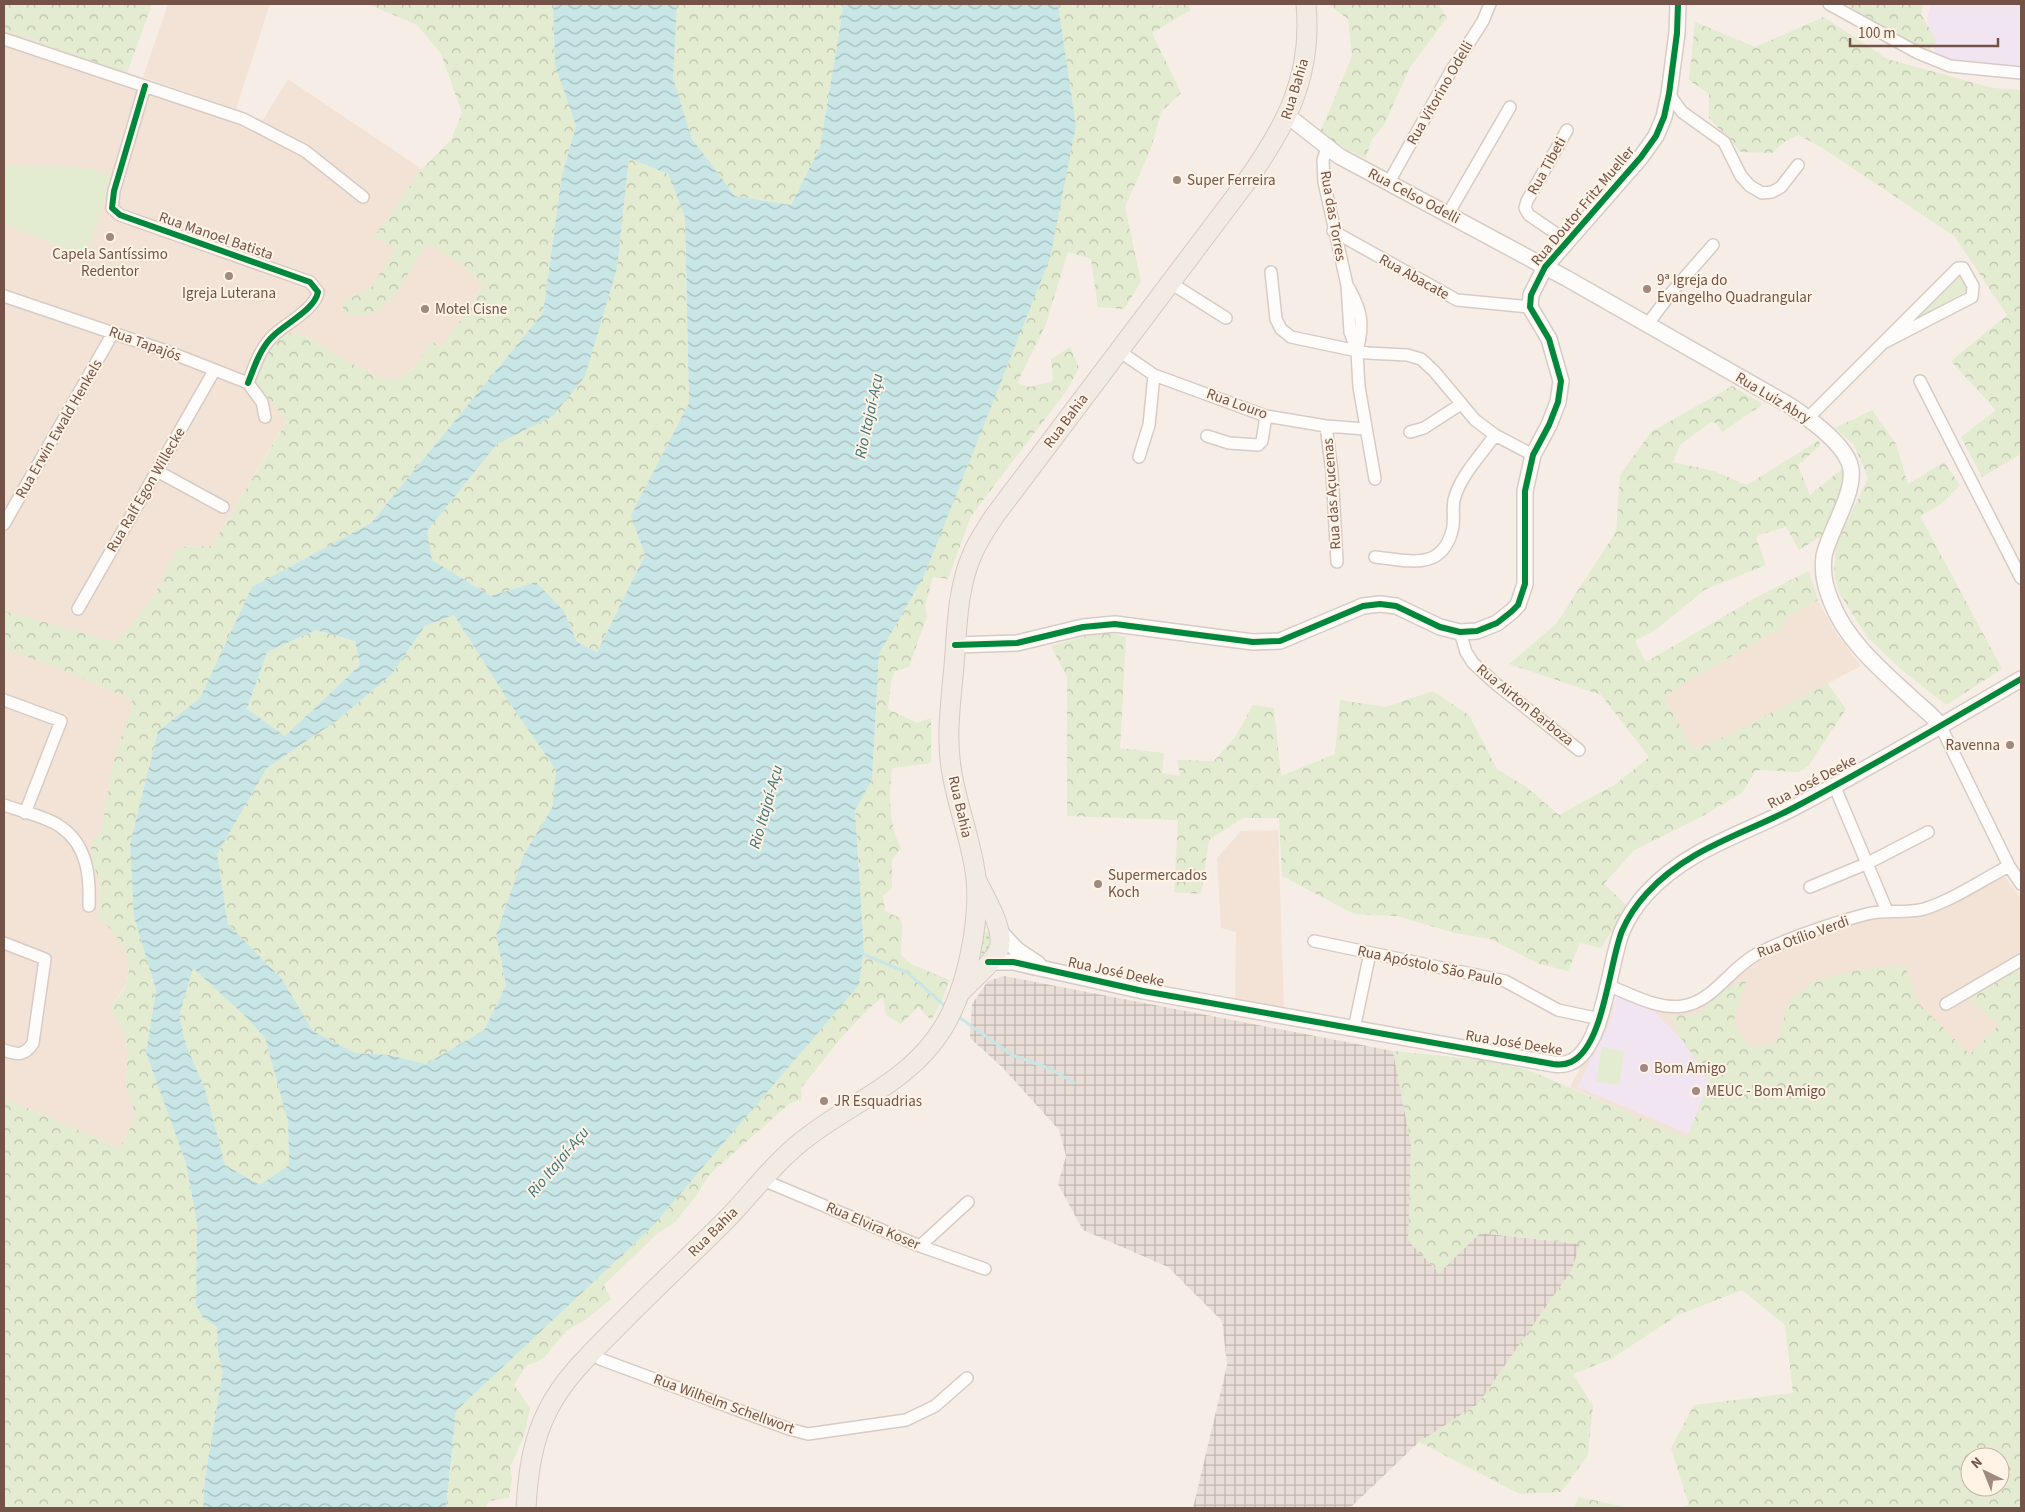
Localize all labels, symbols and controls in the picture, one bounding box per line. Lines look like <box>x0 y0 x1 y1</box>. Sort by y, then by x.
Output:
scale bar <box>1850 15 1998 47</box>
text: 100 m <box>1858 23 1896 44</box>
street label: Rua Vitorino Odelli <box>1402 37 1478 149</box>
street label: Rua Bahia <box>1276 56 1314 122</box>
street label: Rua Tibeti <box>1522 133 1572 199</box>
street label: Rua Doutor Fritz Mueller <box>1526 141 1640 271</box>
street label: Rua Celso Odelli <box>1364 163 1464 229</box>
street label: Rua das Torres <box>1315 169 1351 263</box>
place label: Super Ferreira <box>1187 170 1276 191</box>
marker: Super Ferreira <box>1171 174 1183 186</box>
street label: Rua Manoel Batista <box>156 207 276 265</box>
marker: Capela Santíssimo Redentor <box>104 231 116 243</box>
place label: Capela Santíssimo Redentor <box>52 244 168 282</box>
street label: Rua Abacate <box>1375 249 1453 305</box>
marker: Igreja Luterana <box>223 270 235 282</box>
place label: 9ª Igreja do Evangelho Quadrangular <box>1657 270 1813 308</box>
place label: Igreja Luterana <box>182 283 276 304</box>
marker: 9ª Igreja do Evangelho Quadrangular <box>1641 283 1653 295</box>
place label: Motel Cisne <box>435 299 507 320</box>
marker: Motel Cisne <box>419 303 431 315</box>
street label: Rua Tapajós <box>106 321 184 367</box>
street label: Rua Erwin Ewald Henkels <box>10 355 108 503</box>
street label: Rua Luiz Abry <box>1731 367 1815 429</box>
water label: Rio Itajaí-Açu <box>849 372 889 460</box>
street label: Rua Louro <box>1203 383 1271 425</box>
street label: Rua Bahia <box>1039 390 1093 452</box>
street label: Rua Ralf Egon Willecke <box>102 424 190 556</box>
street label: Rua das Açucenas <box>1318 438 1346 550</box>
street label: Rua Airton Barboza <box>1472 659 1578 751</box>
place label: Ravenna <box>1946 735 2000 756</box>
marker: Ravenna <box>2004 739 2016 751</box>
street label: Rua José Deeke <box>1764 750 1860 814</box>
water label: Rio Itajaí-Açu <box>744 763 788 851</box>
street label: Rua Bahia <box>943 774 977 840</box>
place label: Supermercados Koch <box>1108 865 1207 903</box>
marker: Supermercados Koch <box>1092 878 1104 890</box>
street label: Rua Otílio Verdi <box>1754 911 1852 963</box>
street label: Rua Apóstolo São Paulo <box>1355 940 1505 992</box>
street label: Rua José Deeke <box>1066 952 1166 992</box>
street label: Rua José Deeke <box>1464 1025 1564 1061</box>
place label: Bom Amigo <box>1654 1058 1726 1079</box>
marker: Bom Amigo <box>1638 1062 1650 1074</box>
place label: MEUC - Bom Amigo <box>1706 1081 1826 1102</box>
marker: MEUC - Bom Amigo <box>1690 1085 1702 1097</box>
place label: JR Esquadrias <box>834 1091 922 1112</box>
marker: JR Esquadrias <box>818 1095 830 1107</box>
water label: Rio Itajaí-Açu <box>522 1122 594 1202</box>
street label: Rua Elvira Koser <box>823 1197 924 1256</box>
street label: Rua Bahia <box>683 1202 743 1262</box>
street label: Rua Wilhelm Schellwort <box>651 1369 797 1439</box>
north arrow <box>1960 1447 2010 1497</box>
text: N <box>1967 1453 1987 1474</box>

